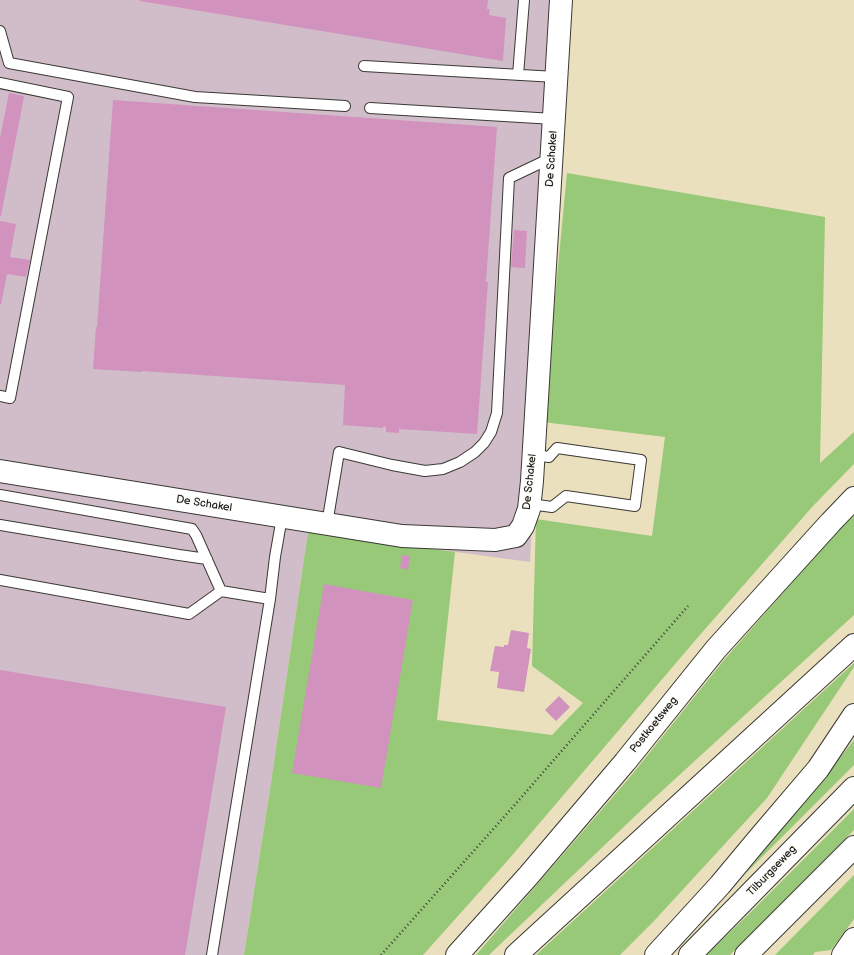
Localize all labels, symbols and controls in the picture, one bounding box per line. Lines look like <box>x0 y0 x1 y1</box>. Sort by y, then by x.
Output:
street label: De Schakel <box>543 130 561 188</box>
street label: De Schakel <box>520 453 540 511</box>
street label: De Schakel <box>175 493 233 515</box>
street label: Postkoetsweg <box>627 694 681 756</box>
street label: Tilburgseweg <box>744 843 800 899</box>

